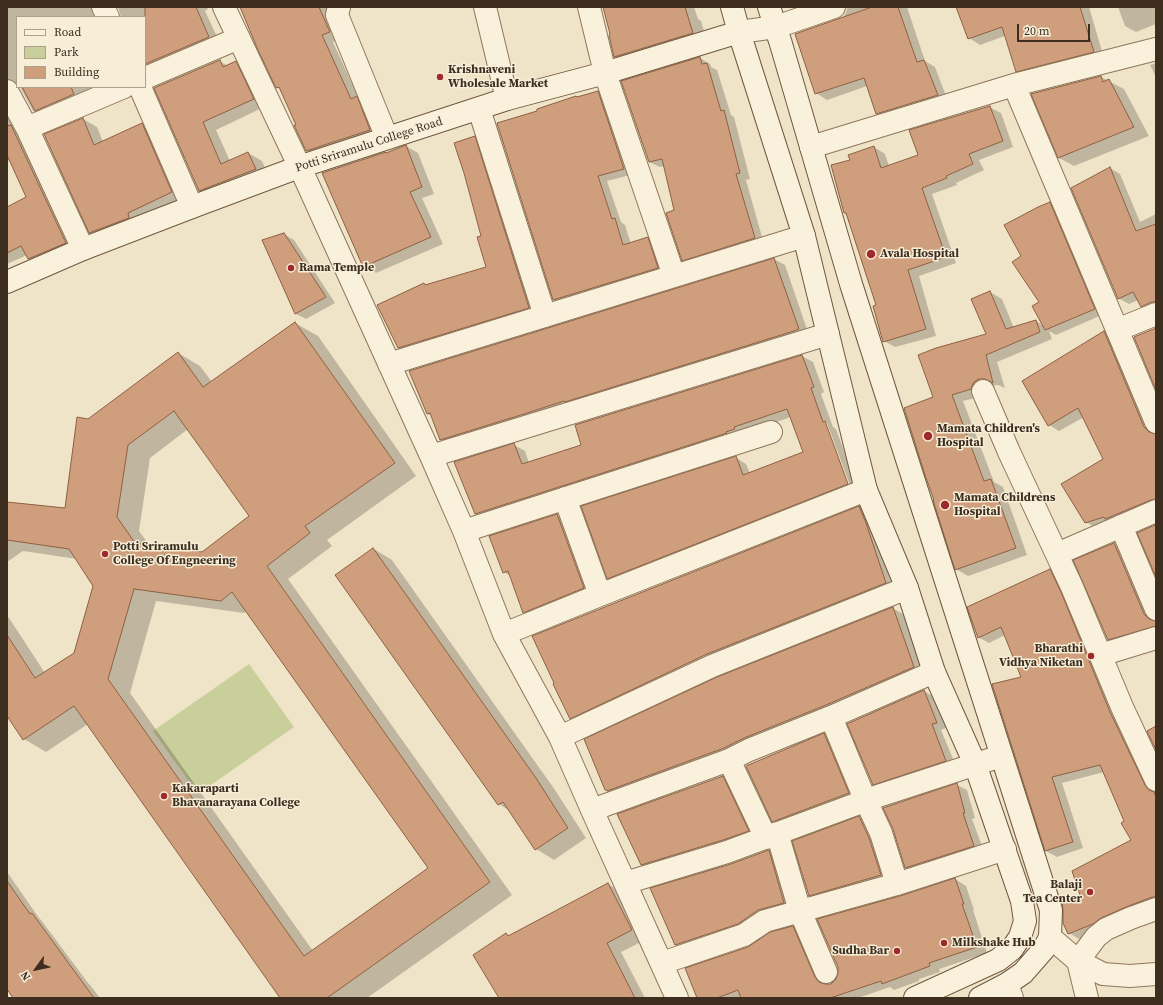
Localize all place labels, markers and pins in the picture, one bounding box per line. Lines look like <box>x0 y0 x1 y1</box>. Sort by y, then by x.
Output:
place label: Krishnaveni Wholesale Market <box>448 63 548 91</box>
marker: Krishnaveni Wholesale Market <box>435 72 445 82</box>
place label: Avala Hospital <box>880 247 959 261</box>
marker: Avala Hospital <box>865 248 877 260</box>
place label: Rama Temple <box>299 261 374 275</box>
marker: Rama Temple <box>286 263 296 273</box>
place label: Mamata Children's Hospital <box>937 422 1040 450</box>
marker: Mamata Children's Hospital <box>922 430 934 442</box>
place label: Mamata Childrens Hospital <box>954 491 1055 519</box>
marker: Mamata Childrens Hospital <box>939 499 951 511</box>
place label: Potti Sriramulu College Of Engneering <box>113 540 236 568</box>
marker: Potti Sriramulu College Of Engneering <box>100 549 110 559</box>
place label: Bharathi Vidhya Niketan <box>999 642 1083 670</box>
marker: Bharathi Vidhya Niketan <box>1086 651 1096 661</box>
place label: Kakaraparti Bhavanarayana College <box>172 782 300 810</box>
marker: Kakaraparti Bhavanarayana College <box>159 791 169 801</box>
place label: Balaji Tea Center <box>1023 878 1082 906</box>
marker: Balaji Tea Center <box>1085 887 1095 897</box>
place label: Milkshake Hub <box>952 936 1036 950</box>
marker: Milkshake Hub <box>939 938 949 948</box>
place label: Sudha Bar <box>832 944 889 958</box>
marker: Sudha Bar <box>892 946 902 956</box>

